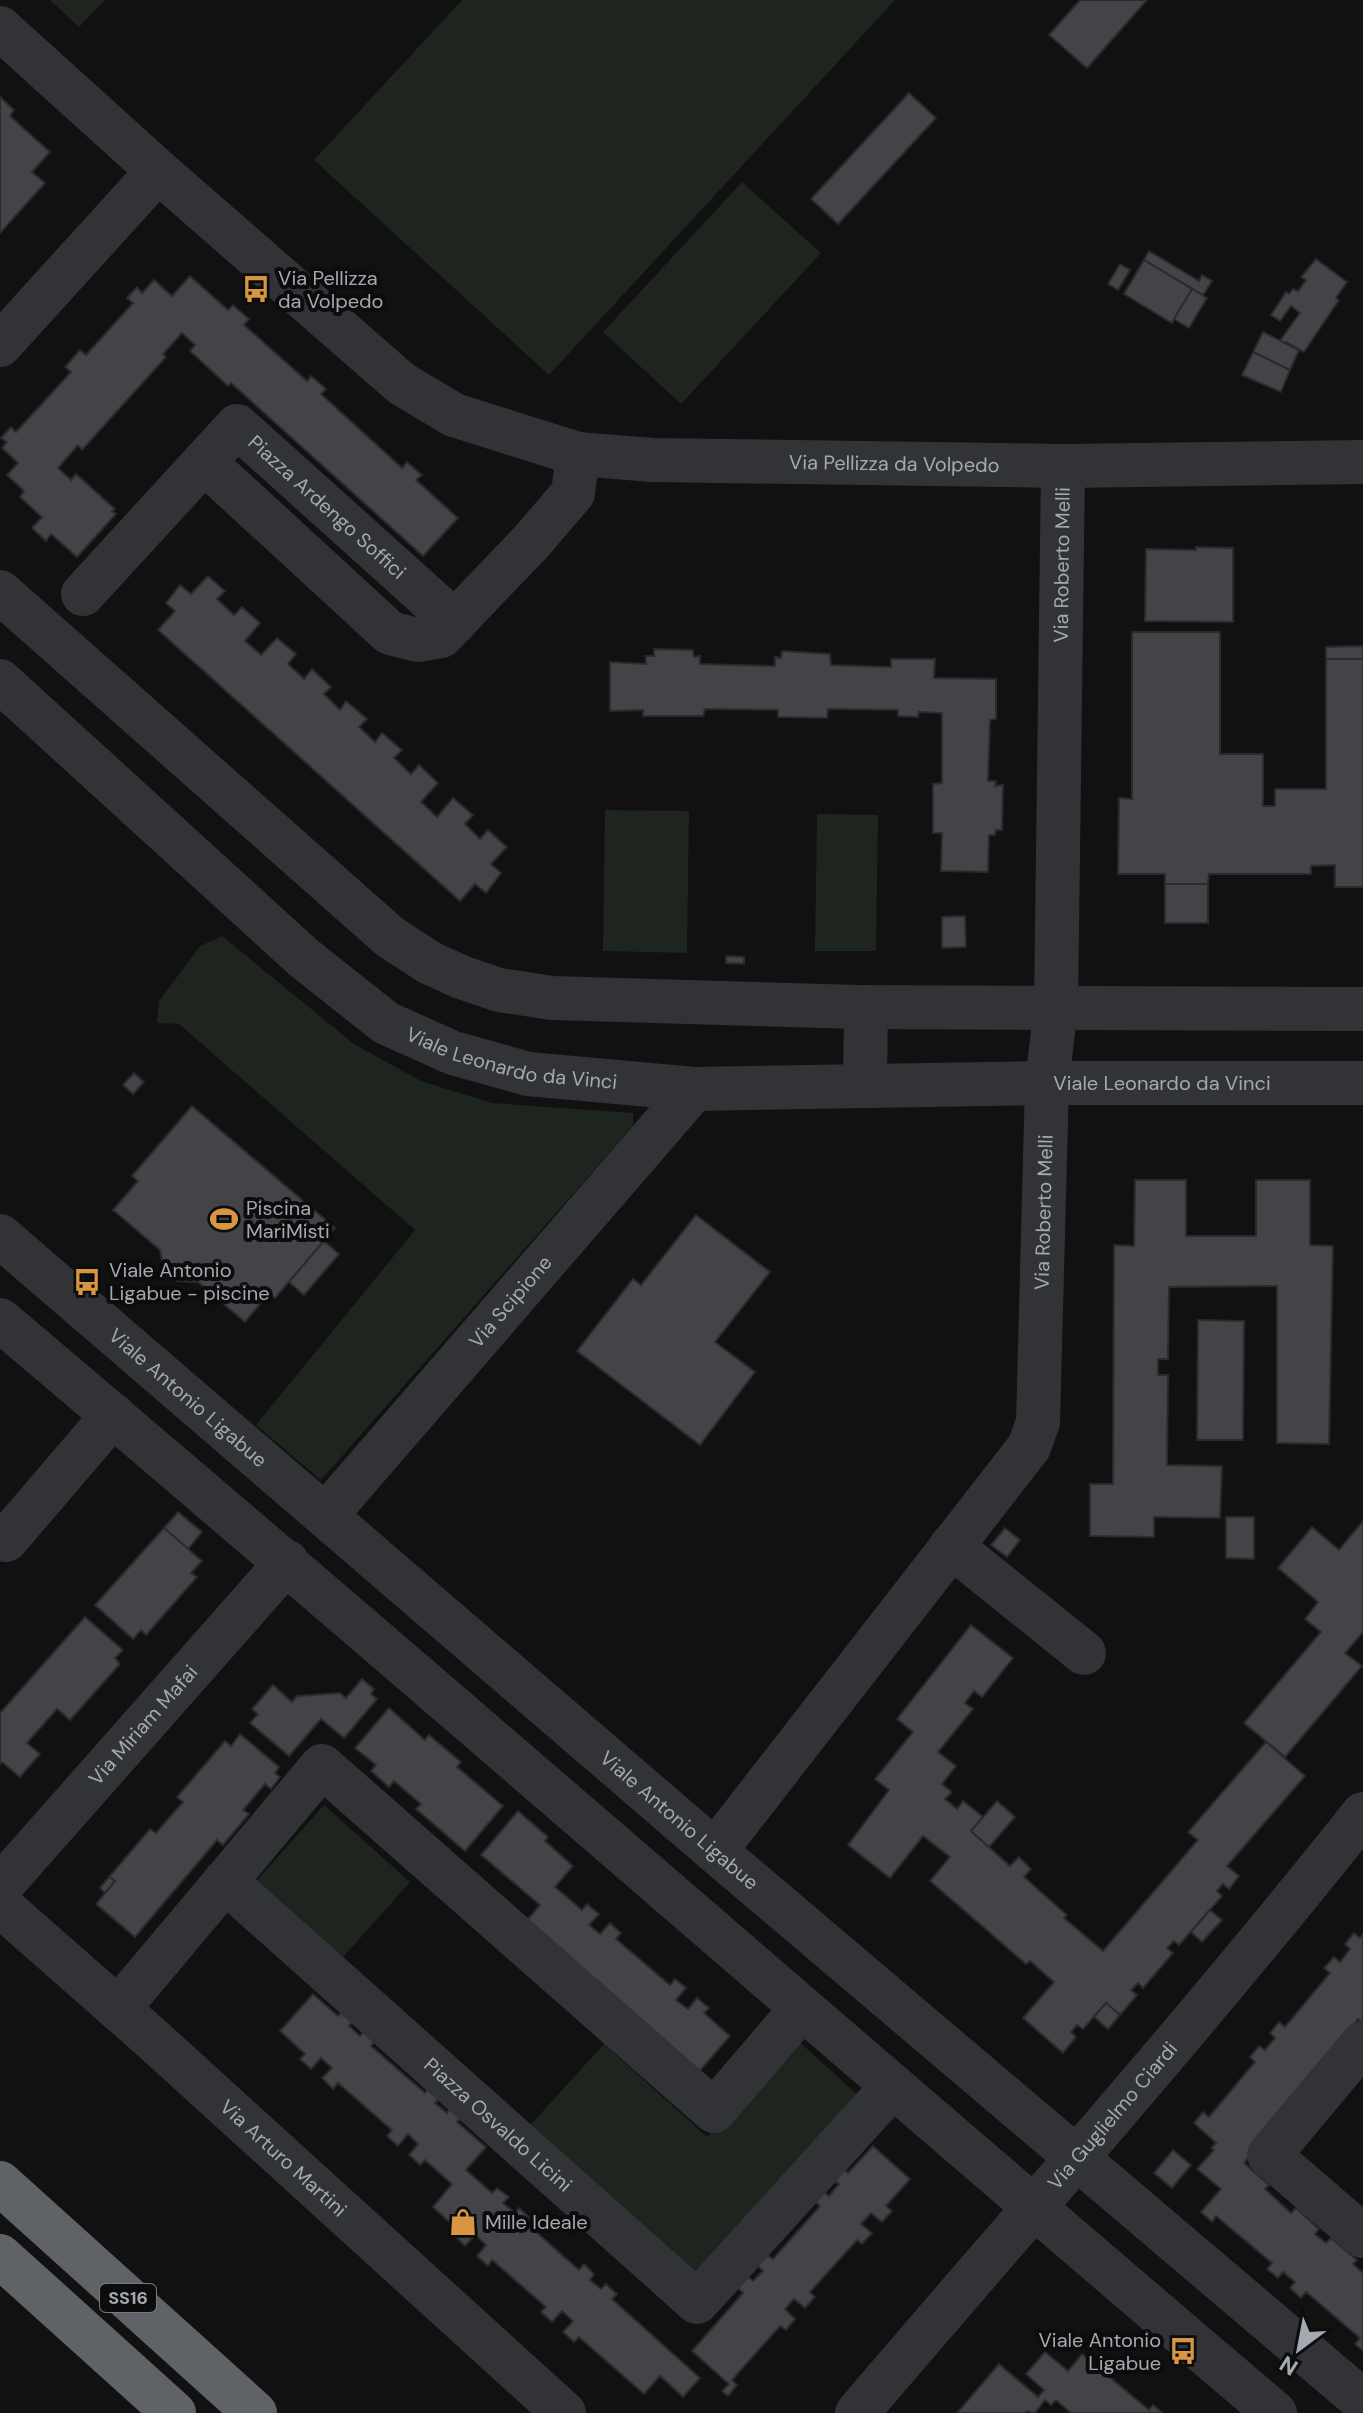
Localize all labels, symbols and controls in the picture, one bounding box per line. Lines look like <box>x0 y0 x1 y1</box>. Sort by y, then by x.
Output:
place label: Via Pellizza da Volpedo <box>278 265 383 314</box>
bus stop icon: Via Pellizza da Volpedo <box>241 274 271 304</box>
street label: Piazza Ardengo Soffici <box>243 429 411 585</box>
street label: Via Pellizza da Volpedo <box>789 449 1000 478</box>
street label: Via Roberto Melli <box>1048 487 1076 643</box>
street label: Viale Leonardo da Vinci <box>402 1021 618 1095</box>
street label: Viale Leonardo da Vinci <box>1053 1070 1271 1096</box>
street label: Via Roberto Melli <box>1029 1134 1059 1290</box>
place label: Piscina MariMisti <box>246 1195 330 1244</box>
sports icon: Piscina MariMisti <box>209 1204 239 1234</box>
street label: Via Scipione <box>463 1250 558 1353</box>
place label: Viale Antonio Ligabue - piscine <box>109 1257 270 1306</box>
bus stop icon: Viale Antonio Ligabue - piscine <box>72 1267 102 1297</box>
street label: Viale Antonio Ligabue <box>103 1322 273 1473</box>
street label: Via Miriam Mafai <box>83 1659 203 1791</box>
street label: Viale Antonio Ligabue <box>595 1745 764 1895</box>
street label: Via Guglielmo Ciardi <box>1042 2036 1183 2195</box>
street label: Piazza Osvaldo Licini <box>419 2052 578 2198</box>
street label: Via Arturo Martini <box>214 2094 352 2222</box>
shop icon: Mille Ideale <box>448 2207 478 2237</box>
place label: Mille Ideale <box>485 2209 588 2235</box>
road number: SS16 <box>100 2284 156 2312</box>
north arrow <box>1259 2309 1339 2389</box>
place label: Viale Antonio Ligabue <box>1038 2327 1161 2376</box>
bus stop icon: Viale Antonio Ligabue <box>1168 2336 1198 2366</box>
text: N <box>1274 2349 1303 2382</box>

